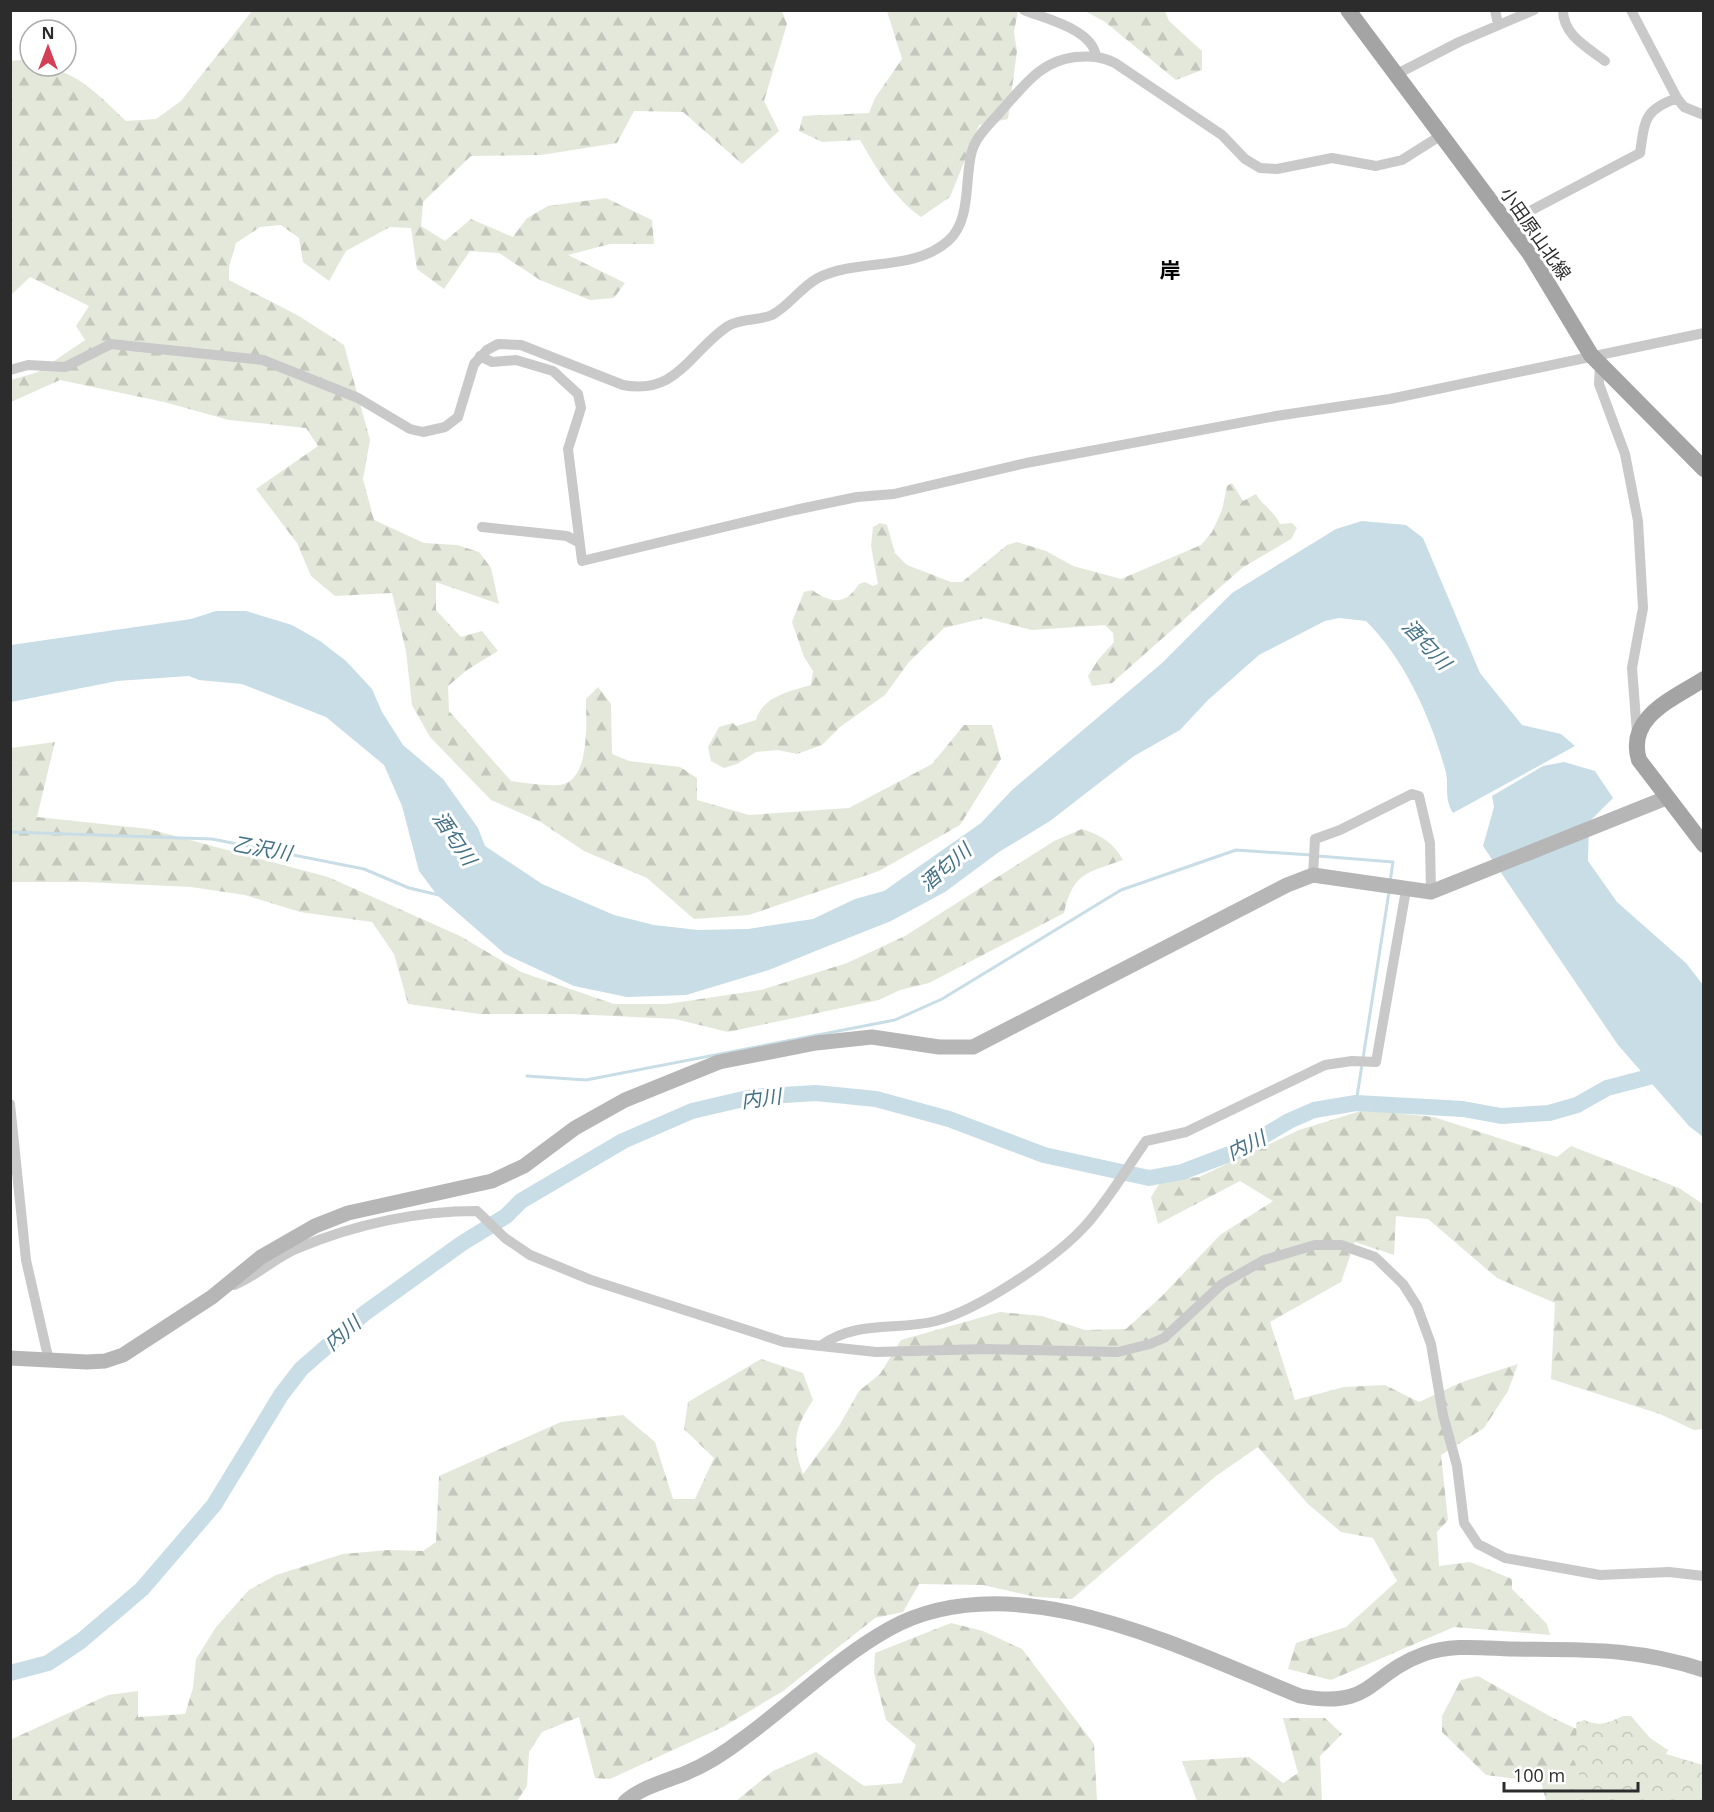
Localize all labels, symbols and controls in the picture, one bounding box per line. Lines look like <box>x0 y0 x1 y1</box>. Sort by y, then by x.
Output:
north arrow <box>18 18 78 78</box>
text: N <box>41 22 55 44</box>
street label: 小田原山北線 <box>1495 182 1577 284</box>
district label: 岸 <box>1160 256 1181 284</box>
water label: 酒匂川 <box>1397 613 1459 677</box>
water label: 酒匂川 <box>427 806 484 872</box>
water label: 乙沢川 <box>230 829 296 867</box>
water label: 酒匂川 <box>914 836 978 897</box>
water label: 内川 <box>740 1082 784 1114</box>
water label: 内川 <box>1222 1123 1272 1166</box>
water label: 内川 <box>318 1308 367 1356</box>
scale bar <box>1504 1755 1638 1793</box>
text: 100 m <box>1513 1763 1565 1787</box>

